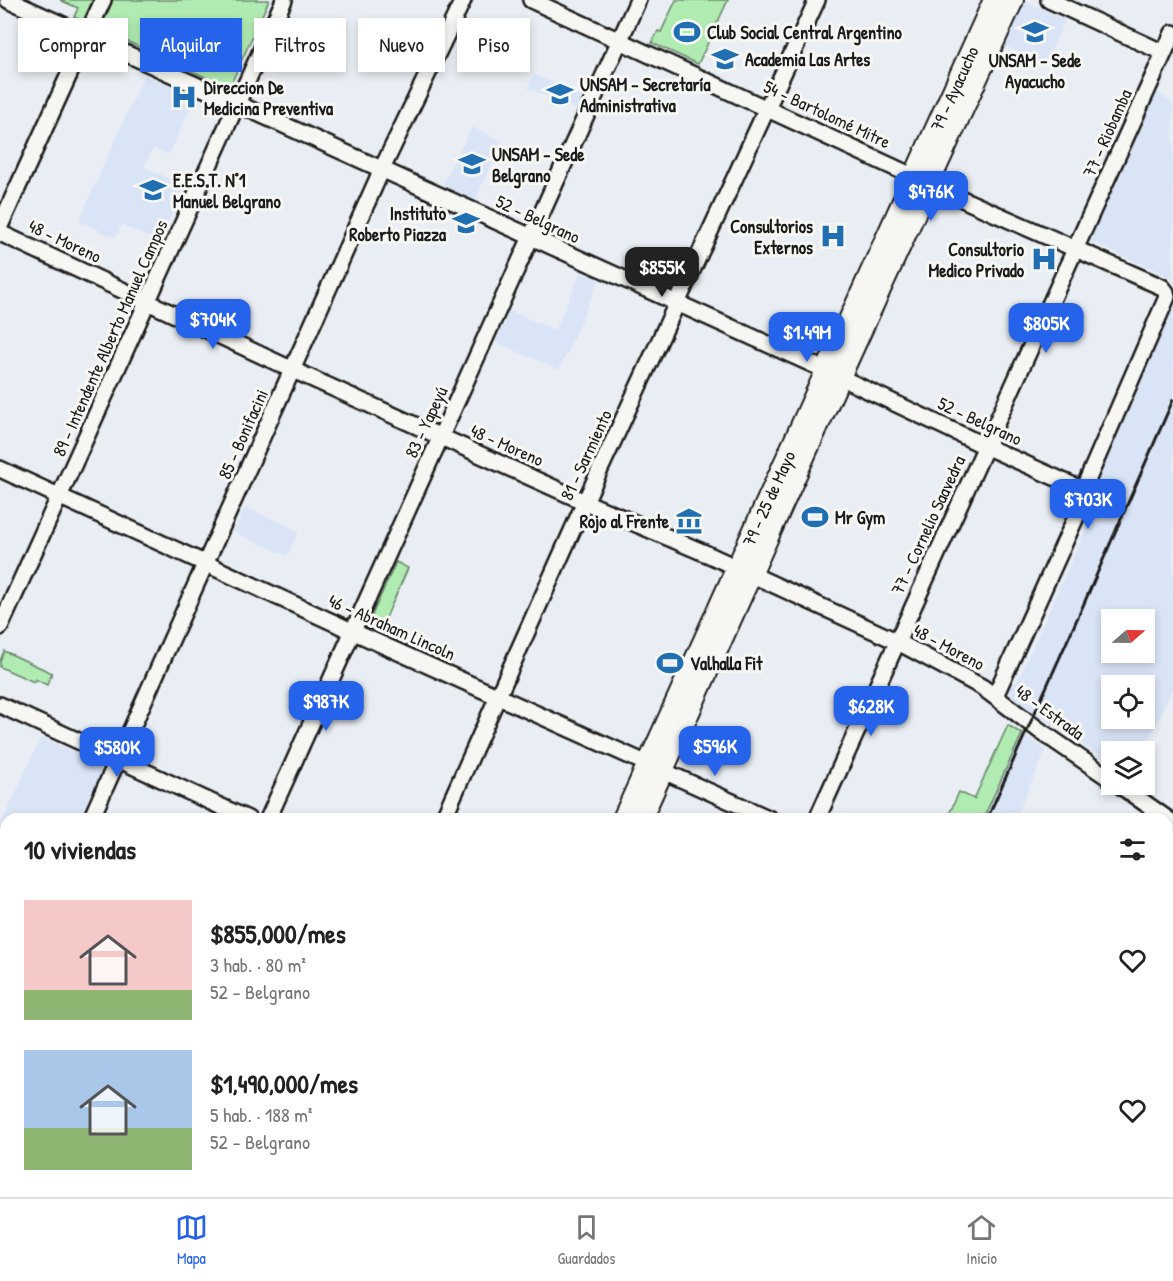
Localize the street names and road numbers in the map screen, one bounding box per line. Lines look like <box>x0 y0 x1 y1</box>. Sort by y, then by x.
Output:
street label: 79 - Ayacucho <box>924 42 984 135</box>
street label: 54 - Bartolomé Mitre <box>760 74 894 154</box>
street label: 77 - Riobamba <box>1076 85 1138 181</box>
street label: 52 - Belgrano <box>492 189 584 249</box>
street label: 48 - Moreno <box>25 213 105 269</box>
street label: 89 - Intendente Alberto Manuel Campos <box>46 216 174 460</box>
street label: 83 - Yapeyú <box>399 382 453 462</box>
street label: 85 - Bonifacini <box>212 385 274 483</box>
street label: 52 - Belgrano <box>934 391 1026 451</box>
street label: 81 - Sarmiento <box>554 406 618 504</box>
street label: 48 - Moreno <box>466 418 548 472</box>
street label: 79 - 25 de Mayo <box>736 447 801 550</box>
street label: 77 - Cornelio Saavedra <box>885 451 971 599</box>
street label: 46 - Abraham Lincoln <box>324 588 460 666</box>
street label: 48 - Moreno <box>909 618 989 676</box>
street label: 48 - Estrada <box>1011 679 1089 745</box>

